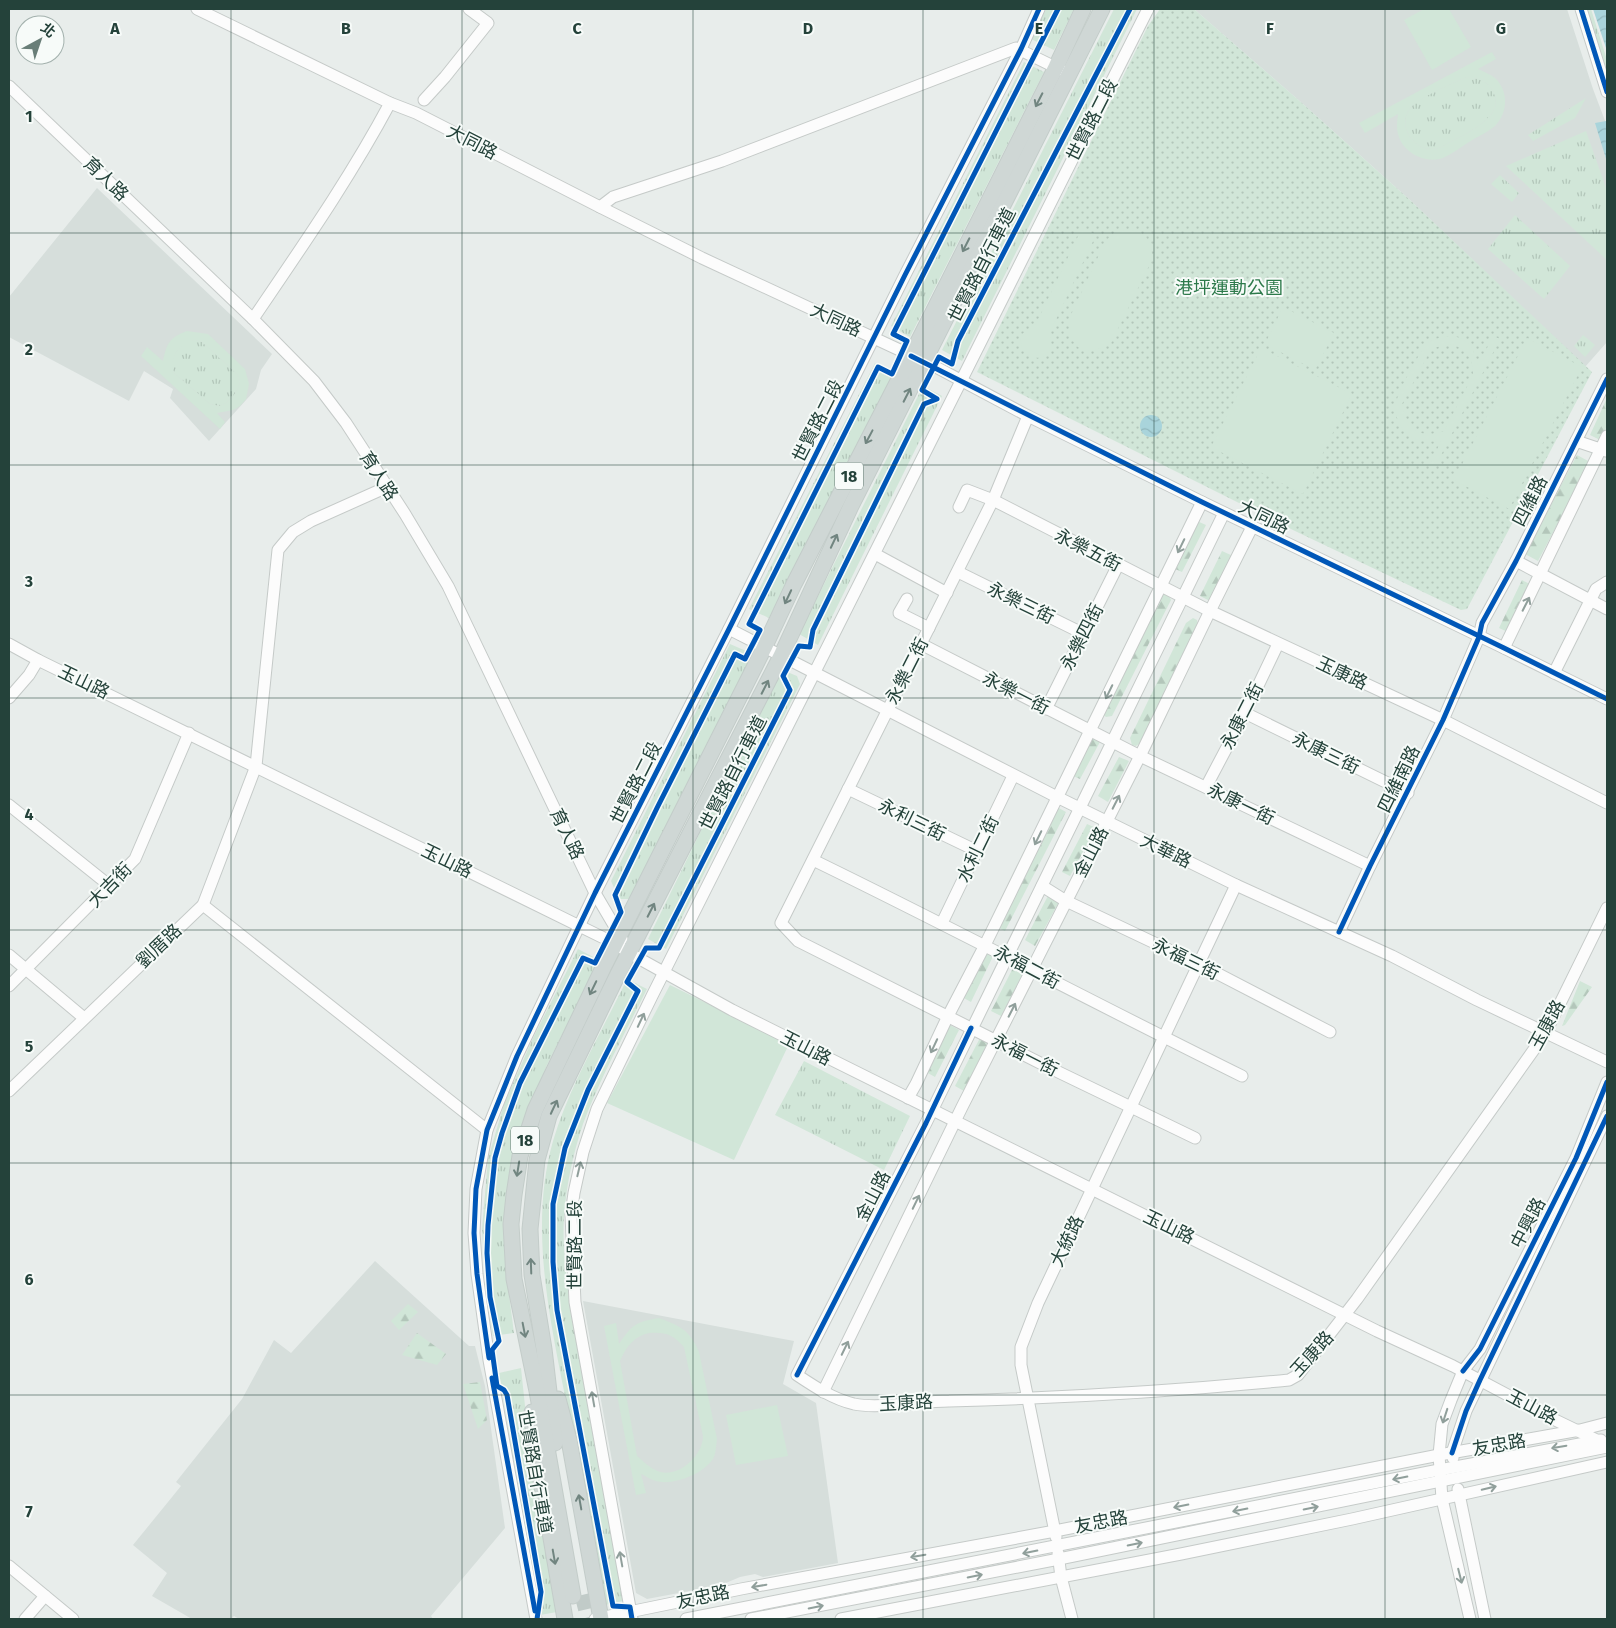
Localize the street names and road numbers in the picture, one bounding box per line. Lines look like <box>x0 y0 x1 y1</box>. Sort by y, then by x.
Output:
street label: 世賢路二段 <box>1062 75 1122 165</box>
street label: 大同路 <box>443 120 501 164</box>
street label: 育人路 <box>79 152 133 206</box>
street label: 世賢路自行車道 <box>944 204 1020 326</box>
street label: 大同路 <box>807 299 865 341</box>
street label: 世賢路二段 <box>788 376 848 466</box>
street label: 育人路 <box>355 447 403 505</box>
road number: 18 <box>835 462 863 490</box>
street label: 四維路 <box>1508 472 1552 530</box>
street label: 大同路 <box>1235 495 1293 539</box>
street label: 永樂五街 <box>1051 524 1125 576</box>
street label: 永樂三街 <box>984 577 1058 629</box>
street label: 永樂四街 <box>1056 600 1108 674</box>
street label: 永樂二街 <box>881 634 933 708</box>
street label: 玉康路 <box>1313 652 1371 694</box>
street label: 玉山路 <box>55 660 113 704</box>
street label: 永樂一街 <box>979 667 1053 719</box>
street label: 永康二街 <box>1216 679 1268 753</box>
street label: 世賢路自行車道 <box>695 712 771 834</box>
street label: 永康三街 <box>1289 727 1363 779</box>
street label: 世賢路二段 <box>606 738 666 828</box>
street label: 四維南路 <box>1373 742 1425 816</box>
street label: 永康一街 <box>1204 778 1278 830</box>
street label: 永利三街 <box>875 794 949 846</box>
street label: 育人路 <box>545 805 589 863</box>
street label: 水利二街 <box>952 812 1004 886</box>
street label: 金山路 <box>1069 823 1113 881</box>
street label: 大華路 <box>1137 829 1195 873</box>
street label: 玉山路 <box>418 839 476 883</box>
street label: 大吉街 <box>83 858 137 912</box>
street label: 劉厝路 <box>132 919 186 973</box>
street label: 永福三街 <box>1149 933 1223 985</box>
street label: 永福二街 <box>990 940 1064 994</box>
street label: 玉康路 <box>1524 996 1570 1054</box>
street label: 玉山路 <box>777 1026 835 1070</box>
street label: 永福一街 <box>988 1029 1062 1081</box>
road number: 18 <box>511 1126 539 1154</box>
street label: 金山路 <box>851 1167 895 1225</box>
street label: 中興路 <box>1506 1194 1550 1252</box>
street label: 世賢路二段 <box>564 1200 586 1290</box>
street label: 玉山路 <box>1140 1205 1198 1249</box>
street label: 大統路 <box>1046 1212 1088 1270</box>
street label: 玉康路 <box>1286 1327 1338 1381</box>
street label: 玉山路 <box>1503 1385 1561 1429</box>
street label: 玉康路 <box>878 1391 934 1415</box>
street label: 世賢路自行車道 <box>513 1408 557 1536</box>
street label: 友忠路 <box>1471 1429 1527 1461</box>
street label: 友忠路 <box>1072 1506 1130 1538</box>
street label: 友忠路 <box>674 1581 732 1613</box>

